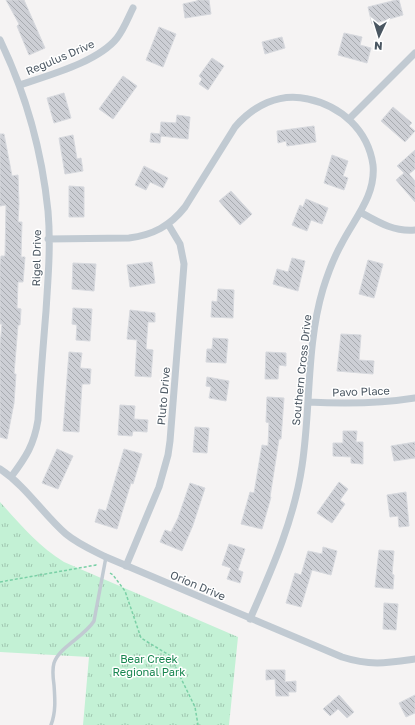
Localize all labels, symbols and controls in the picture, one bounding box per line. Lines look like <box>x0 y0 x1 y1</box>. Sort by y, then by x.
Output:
north arrow <box>359 16 399 56</box>
street label: Regulus Drive <box>24 37 96 77</box>
text: N <box>374 40 383 53</box>
street label: Rigel Drive <box>29 229 43 287</box>
street label: Southern Cross Drive <box>289 314 313 426</box>
street label: Pluto Drive <box>154 366 172 426</box>
street label: Pavo Place <box>332 383 390 399</box>
street label: Orion Drive <box>168 568 228 602</box>
park label: Bear Creek Regional Park <box>112 652 186 678</box>

